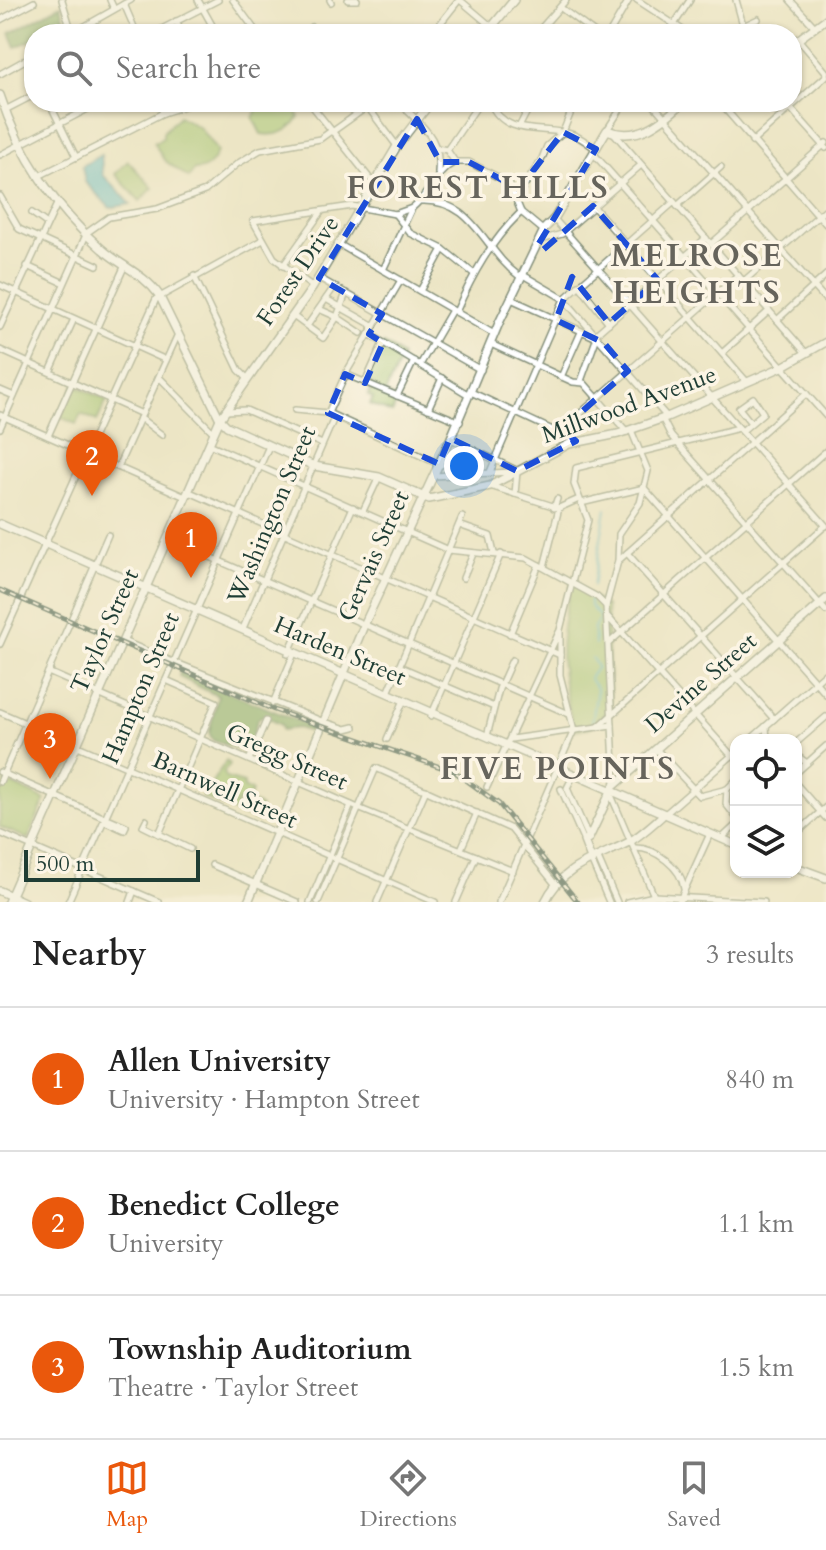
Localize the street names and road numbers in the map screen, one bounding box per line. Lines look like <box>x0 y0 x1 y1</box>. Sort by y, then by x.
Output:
street label: Forest Drive <box>249 209 347 333</box>
street label: Millwood Avenue <box>537 358 721 452</box>
street label: Washington Street <box>219 421 325 610</box>
street label: Gervais Street <box>330 485 418 627</box>
street label: Taylor Street <box>63 563 147 698</box>
street label: Hampton Street <box>94 607 188 769</box>
street label: Harden Street <box>269 608 412 694</box>
street label: Devine Street <box>638 625 764 741</box>
street label: Gregg Street <box>221 716 353 799</box>
street label: Barnwell Street <box>147 743 303 837</box>

